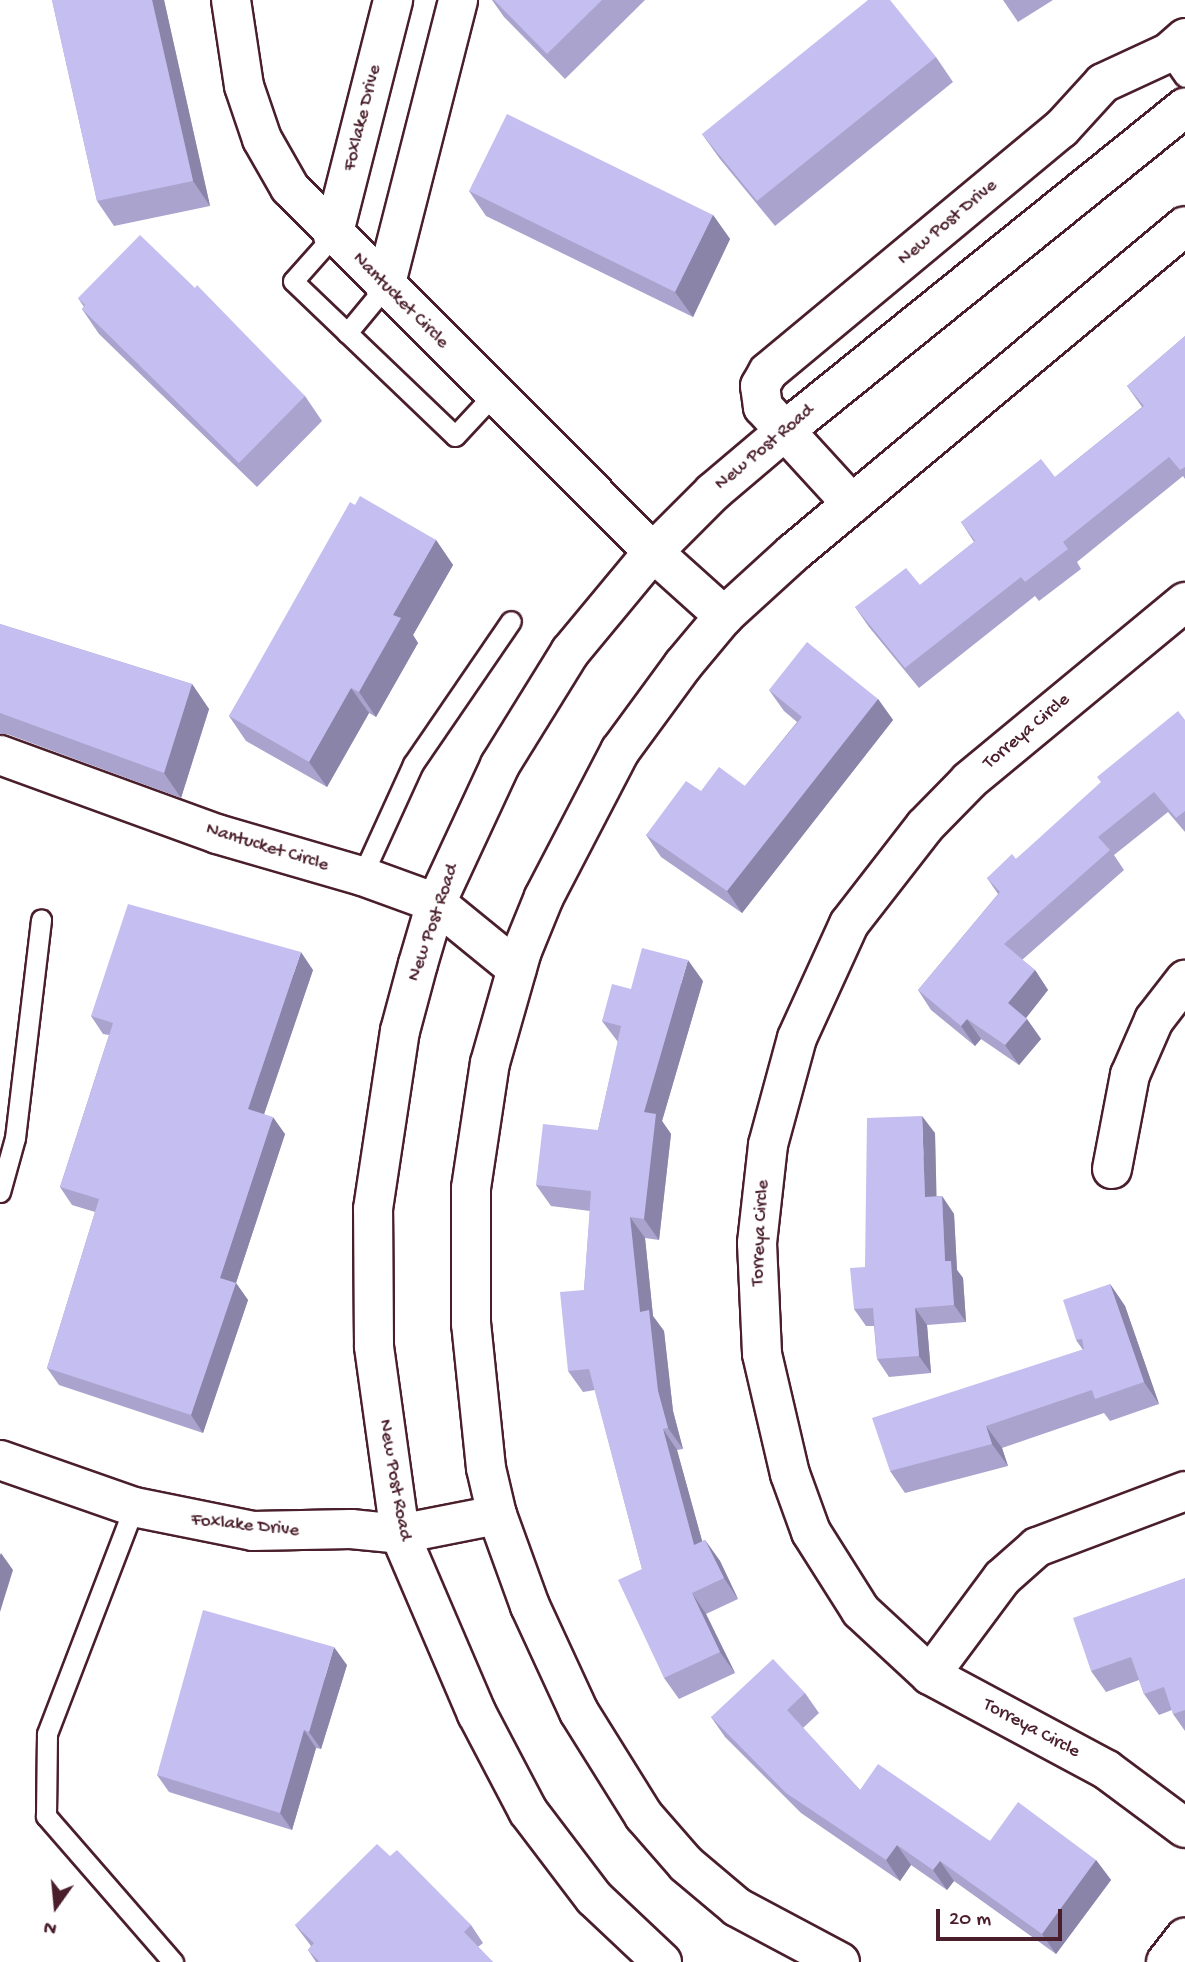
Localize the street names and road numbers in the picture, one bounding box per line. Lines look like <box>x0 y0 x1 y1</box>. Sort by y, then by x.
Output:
street label: Foxlake Drive <box>339 63 387 173</box>
street label: New Post Drive <box>894 175 1002 271</box>
street label: Nantucket Circle <box>347 248 453 354</box>
street label: New Post Road <box>711 400 819 496</box>
street label: Torreya Circle <box>979 689 1075 775</box>
street label: Nantucket Circle <box>203 818 331 878</box>
street label: New Post Road <box>403 861 465 985</box>
street label: Torreya Circle <box>747 1179 775 1287</box>
street label: New Post Road <box>372 1418 416 1542</box>
street label: Foxlake Drive <box>190 1509 300 1543</box>
street label: Torreya Circle <box>979 1694 1083 1764</box>

